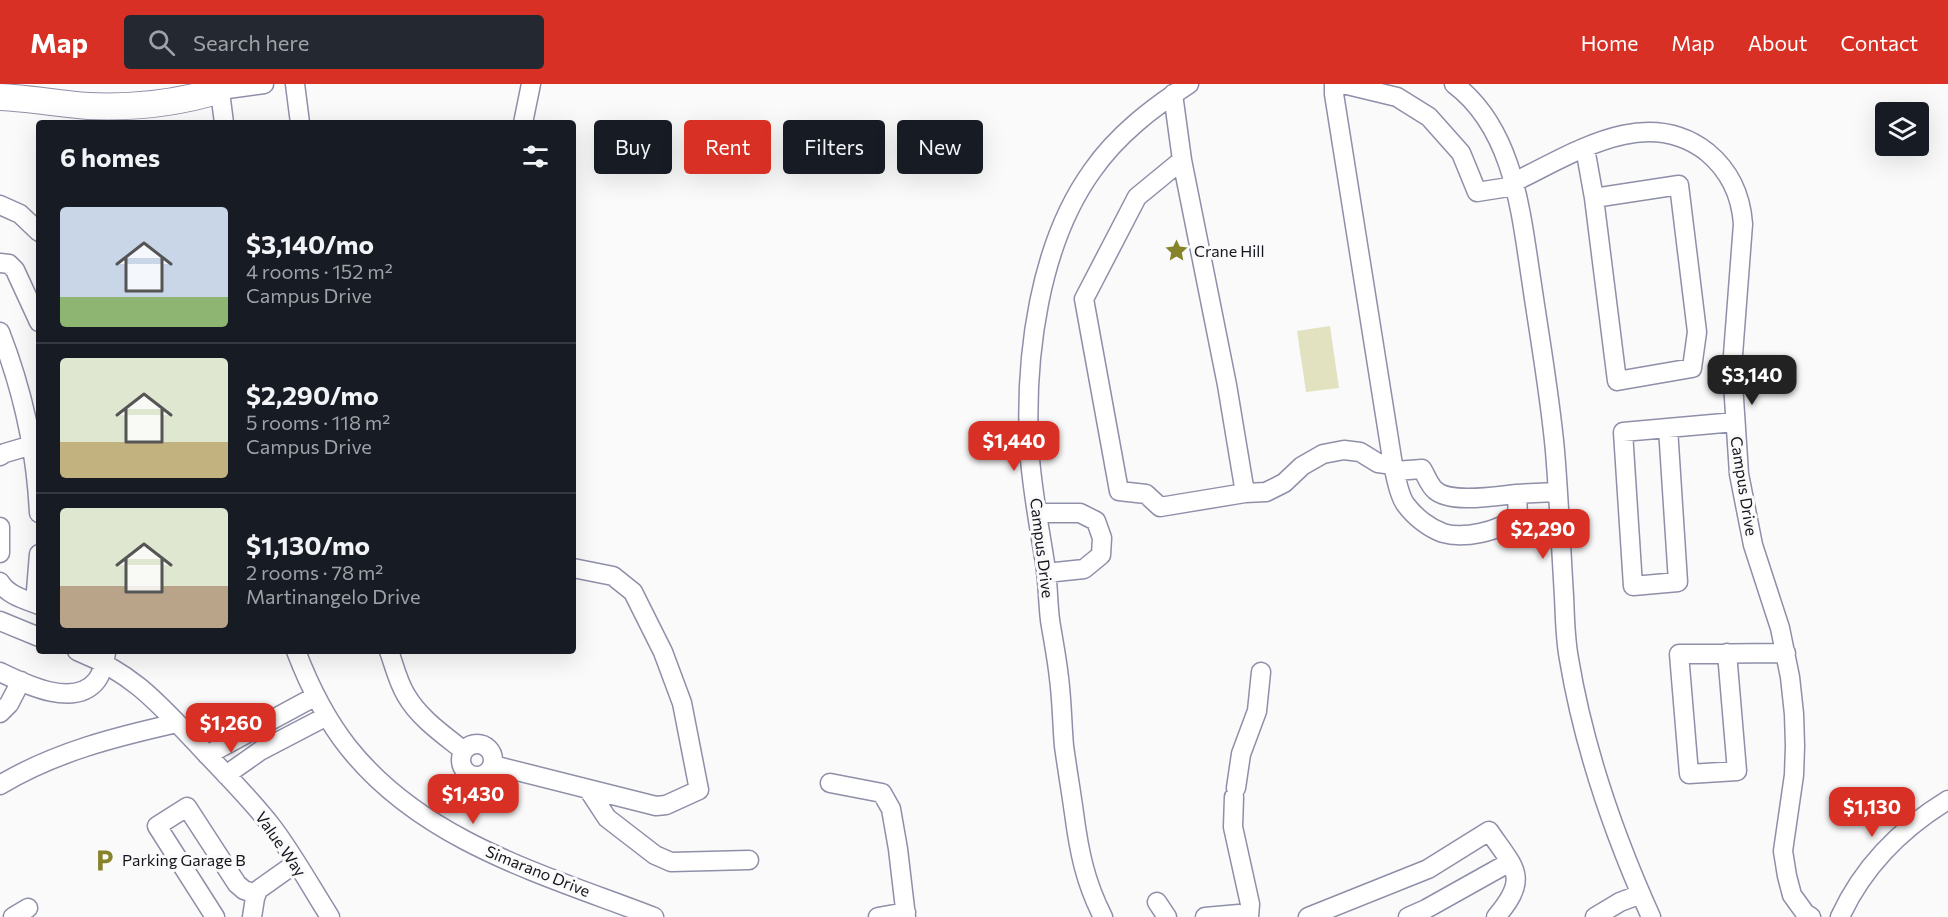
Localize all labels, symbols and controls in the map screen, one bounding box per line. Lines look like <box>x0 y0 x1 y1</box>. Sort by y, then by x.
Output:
search box <box>124 15 544 69</box>
text: Map <box>30 25 88 59</box>
icon: search <box>145 26 178 59</box>
text: Search here <box>193 29 309 56</box>
text: Home <box>1581 30 1638 55</box>
text: Map <box>1671 30 1715 55</box>
text: About <box>1748 30 1807 55</box>
text: Contact <box>1840 30 1918 55</box>
map controls <box>1875 102 1929 156</box>
button: layers <box>1875 102 1929 156</box>
chip: Buy <box>594 120 672 174</box>
chip: Rent <box>684 120 771 174</box>
chip: Filters <box>783 120 885 174</box>
chip: New <box>897 120 983 174</box>
icon: filters <box>519 140 552 173</box>
text: 6 homes <box>60 141 160 172</box>
text: $3,140/mo <box>246 228 374 259</box>
icon: home <box>108 231 180 303</box>
place icon: Crane Hill <box>1163 238 1189 264</box>
place label: Crane Hill <box>1194 241 1264 260</box>
text: 4 rooms · 152 m² <box>246 259 393 283</box>
text: Campus Drive <box>246 283 372 307</box>
pin: $3,140 <box>1703 355 1801 406</box>
text: $3,140 <box>1722 362 1783 386</box>
text: $2,290/mo <box>246 379 379 410</box>
icon: home <box>108 382 180 454</box>
text: 5 rooms · 118 m² <box>246 410 390 434</box>
pin: $1,440 <box>965 421 1063 472</box>
text: $1,440 <box>982 428 1046 452</box>
text: Campus Drive <box>246 434 372 458</box>
street label: Campus Drive <box>1727 435 1762 537</box>
street label: Campus Drive <box>1027 497 1058 599</box>
pin: $2,290 <box>1494 509 1592 560</box>
text: $2,290 <box>1511 516 1575 540</box>
text: $1,130/mo <box>246 529 370 560</box>
icon: home <box>108 532 180 604</box>
text: 2 rooms · 78 m² <box>246 560 383 584</box>
text: Martinangelo Drive <box>246 584 421 608</box>
pin: $1,260 <box>182 703 280 754</box>
text: $1,260 <box>200 710 262 734</box>
pin: $1,430 <box>424 774 522 825</box>
text: $1,430 <box>442 781 504 805</box>
pin: $1,130 <box>1823 787 1921 838</box>
text: $1,130 <box>1843 794 1901 818</box>
street label: Value Way <box>252 808 311 880</box>
street label: Simarano Drive <box>483 841 593 900</box>
parking icon: Parking Garage B <box>91 847 117 873</box>
place label: Parking Garage B <box>122 850 246 869</box>

